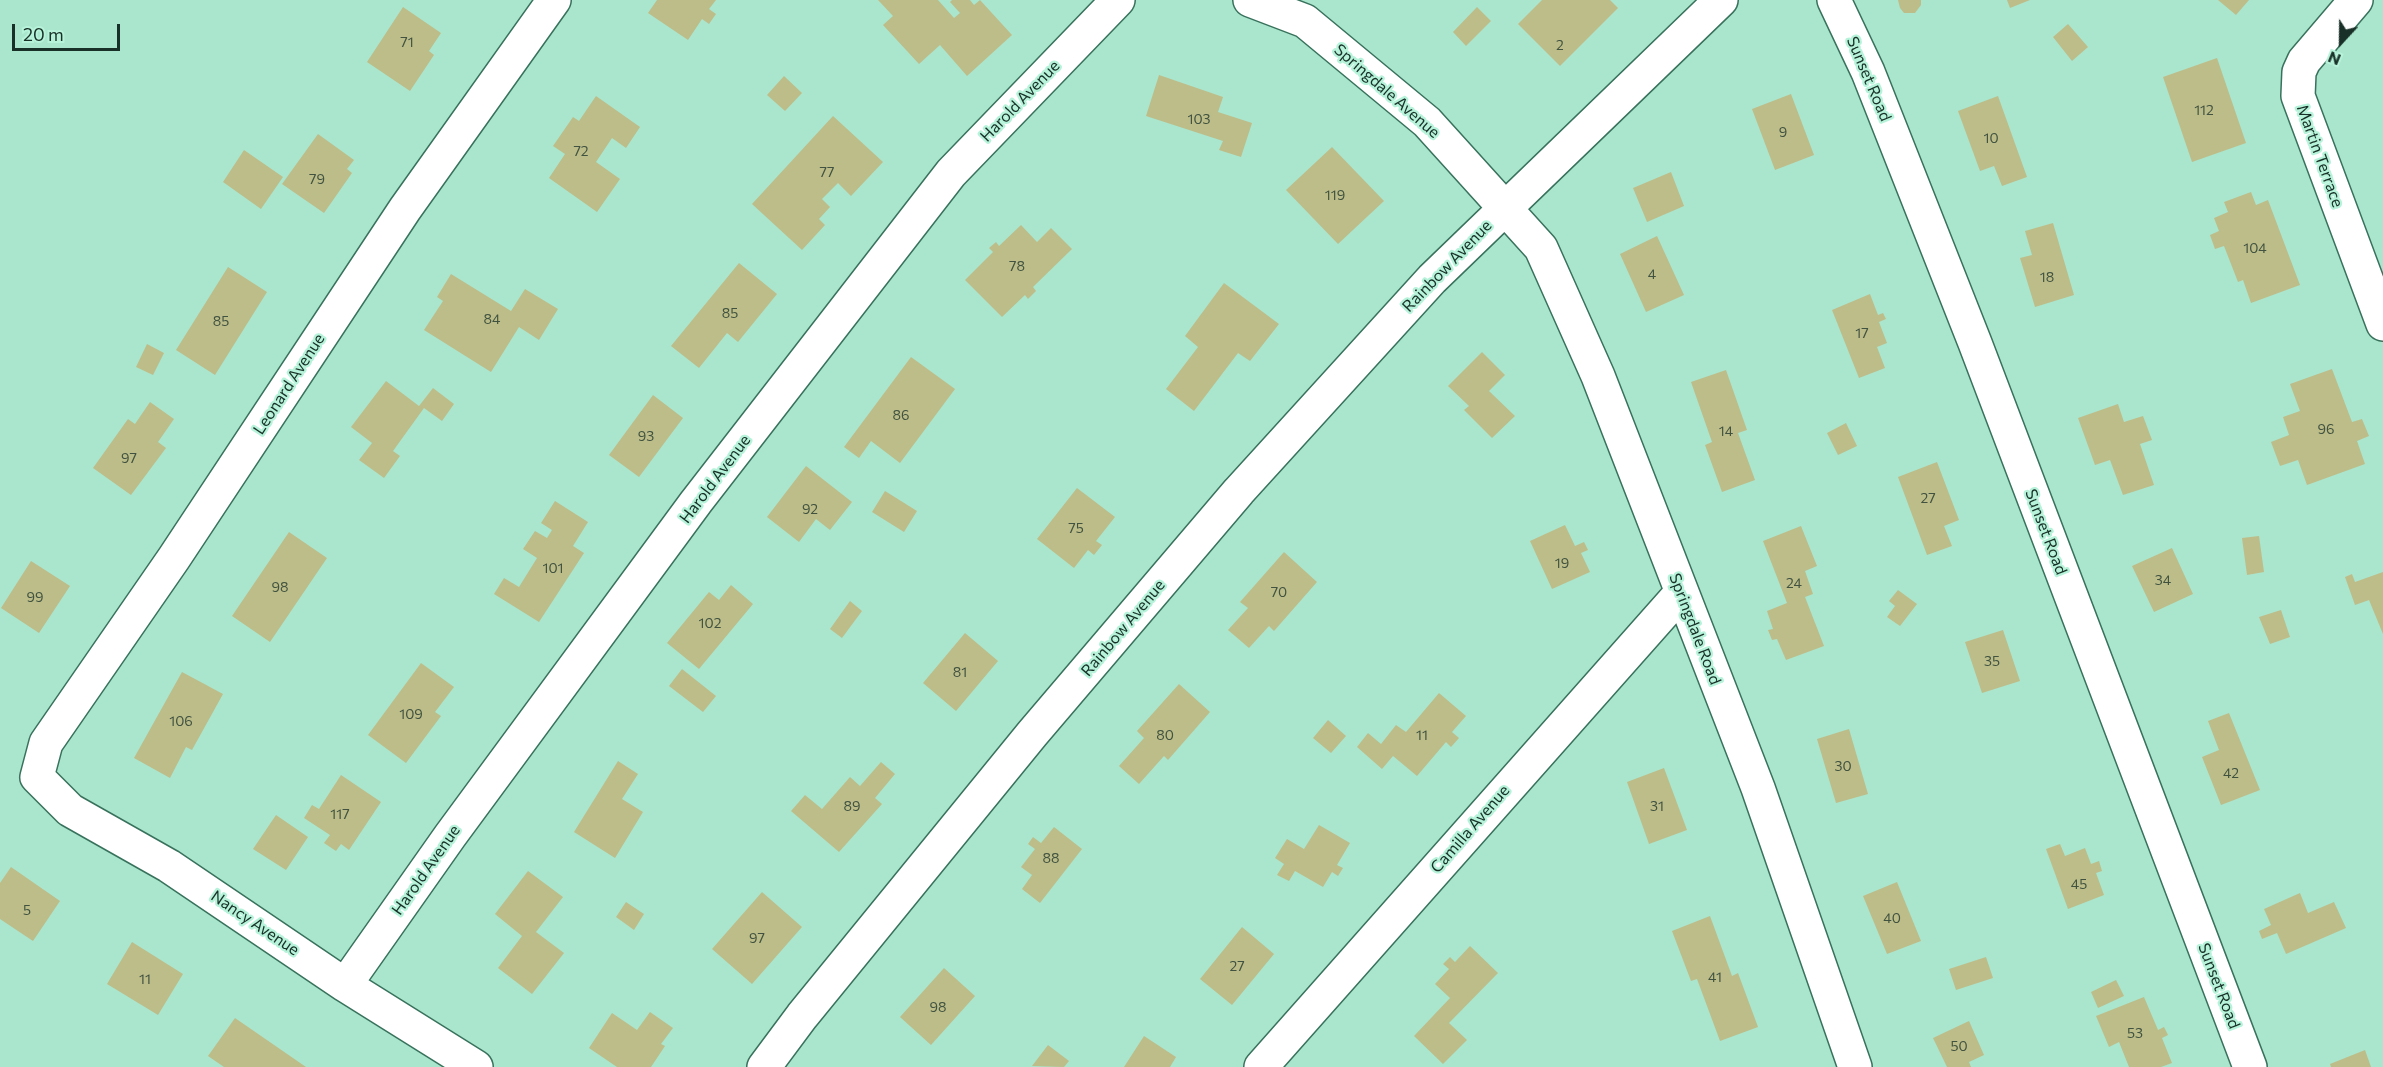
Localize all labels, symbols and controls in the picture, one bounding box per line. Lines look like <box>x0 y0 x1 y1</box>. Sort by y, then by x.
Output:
scale bar <box>15 12 123 50</box>
north arrow <box>2311 12 2371 72</box>
text: 20 m <box>23 23 64 45</box>
house number: 71 <box>400 34 414 50</box>
street label: Sunset Road <box>1843 34 1895 124</box>
house number: 2 <box>1556 37 1564 53</box>
street label: Springdale Avenue <box>1330 40 1444 142</box>
text: N <box>2325 48 2343 70</box>
street label: Harold Avenue <box>976 56 1064 146</box>
house number: 112 <box>2194 102 2214 118</box>
street label: Martin Terrace <box>2293 102 2347 210</box>
house number: 103 <box>1187 111 1211 127</box>
house number: 9 <box>1779 124 1787 140</box>
house number: 10 <box>1983 130 1999 146</box>
house number: 72 <box>573 143 589 159</box>
house number: 77 <box>820 164 834 180</box>
house number: 79 <box>309 171 325 187</box>
house number: 119 <box>1325 187 1345 203</box>
street label: Rainbow Avenue <box>1398 216 1496 316</box>
house number: 104 <box>2243 240 2267 256</box>
house number: 78 <box>1009 258 1025 274</box>
house number: 4 <box>1648 266 1656 282</box>
house number: 18 <box>2040 269 2054 285</box>
house number: 85 <box>722 305 738 321</box>
house number: 84 <box>484 311 500 327</box>
house number: 85 <box>213 313 229 329</box>
house number: 17 <box>1855 325 1869 341</box>
street label: Leonard Avenue <box>249 330 329 438</box>
house number: 86 <box>893 407 909 423</box>
house number: 96 <box>2318 421 2334 437</box>
house number: 14 <box>1719 423 1733 439</box>
house number: 93 <box>638 428 654 444</box>
street label: Harold Avenue <box>676 431 754 527</box>
house number: 97 <box>121 450 137 466</box>
street label: Sunset Road <box>2021 487 2071 577</box>
house number: 27 <box>1920 490 1936 506</box>
house number: 92 <box>802 501 818 517</box>
house number: 75 <box>1068 520 1084 536</box>
house number: 19 <box>1555 555 1569 571</box>
house number: 101 <box>542 560 564 576</box>
street label: Springdale Road <box>1665 571 1725 687</box>
house number: 34 <box>2155 572 2171 588</box>
house number: 24 <box>1786 575 1802 591</box>
street label: Rainbow Avenue <box>1077 576 1169 680</box>
house number: 98 <box>272 579 288 595</box>
house number: 70 <box>1271 584 1287 600</box>
house number: 99 <box>27 589 43 605</box>
house number: 102 <box>699 615 721 631</box>
house number: 35 <box>1984 653 2000 669</box>
house number: 81 <box>953 664 967 680</box>
house number: 109 <box>399 706 423 722</box>
house number: 106 <box>169 713 193 729</box>
house number: 80 <box>1156 727 1174 743</box>
house number: 11 <box>1416 727 1428 743</box>
house number: 30 <box>1834 758 1852 774</box>
house number: 42 <box>2223 765 2239 781</box>
street label: Camilla Avenue <box>1427 781 1513 877</box>
house number: 89 <box>844 798 860 814</box>
house number: 31 <box>1650 798 1664 814</box>
house number: 117 <box>330 806 350 822</box>
street label: Harold Avenue <box>388 821 464 919</box>
house number: 88 <box>1043 850 1059 866</box>
house number: 45 <box>2071 876 2087 892</box>
street label: Nancy Avenue <box>207 886 303 960</box>
house number: 5 <box>23 902 31 918</box>
house number: 40 <box>1883 910 1901 926</box>
house number: 97 <box>749 930 765 946</box>
street label: Sunset Road <box>2194 941 2244 1031</box>
house number: 27 <box>1229 958 1245 974</box>
house number: 41 <box>1708 969 1722 985</box>
house number: 11 <box>139 971 151 987</box>
house number: 98 <box>930 999 946 1015</box>
house number: 53 <box>2127 1025 2143 1041</box>
house number: 50 <box>1950 1038 1968 1054</box>

